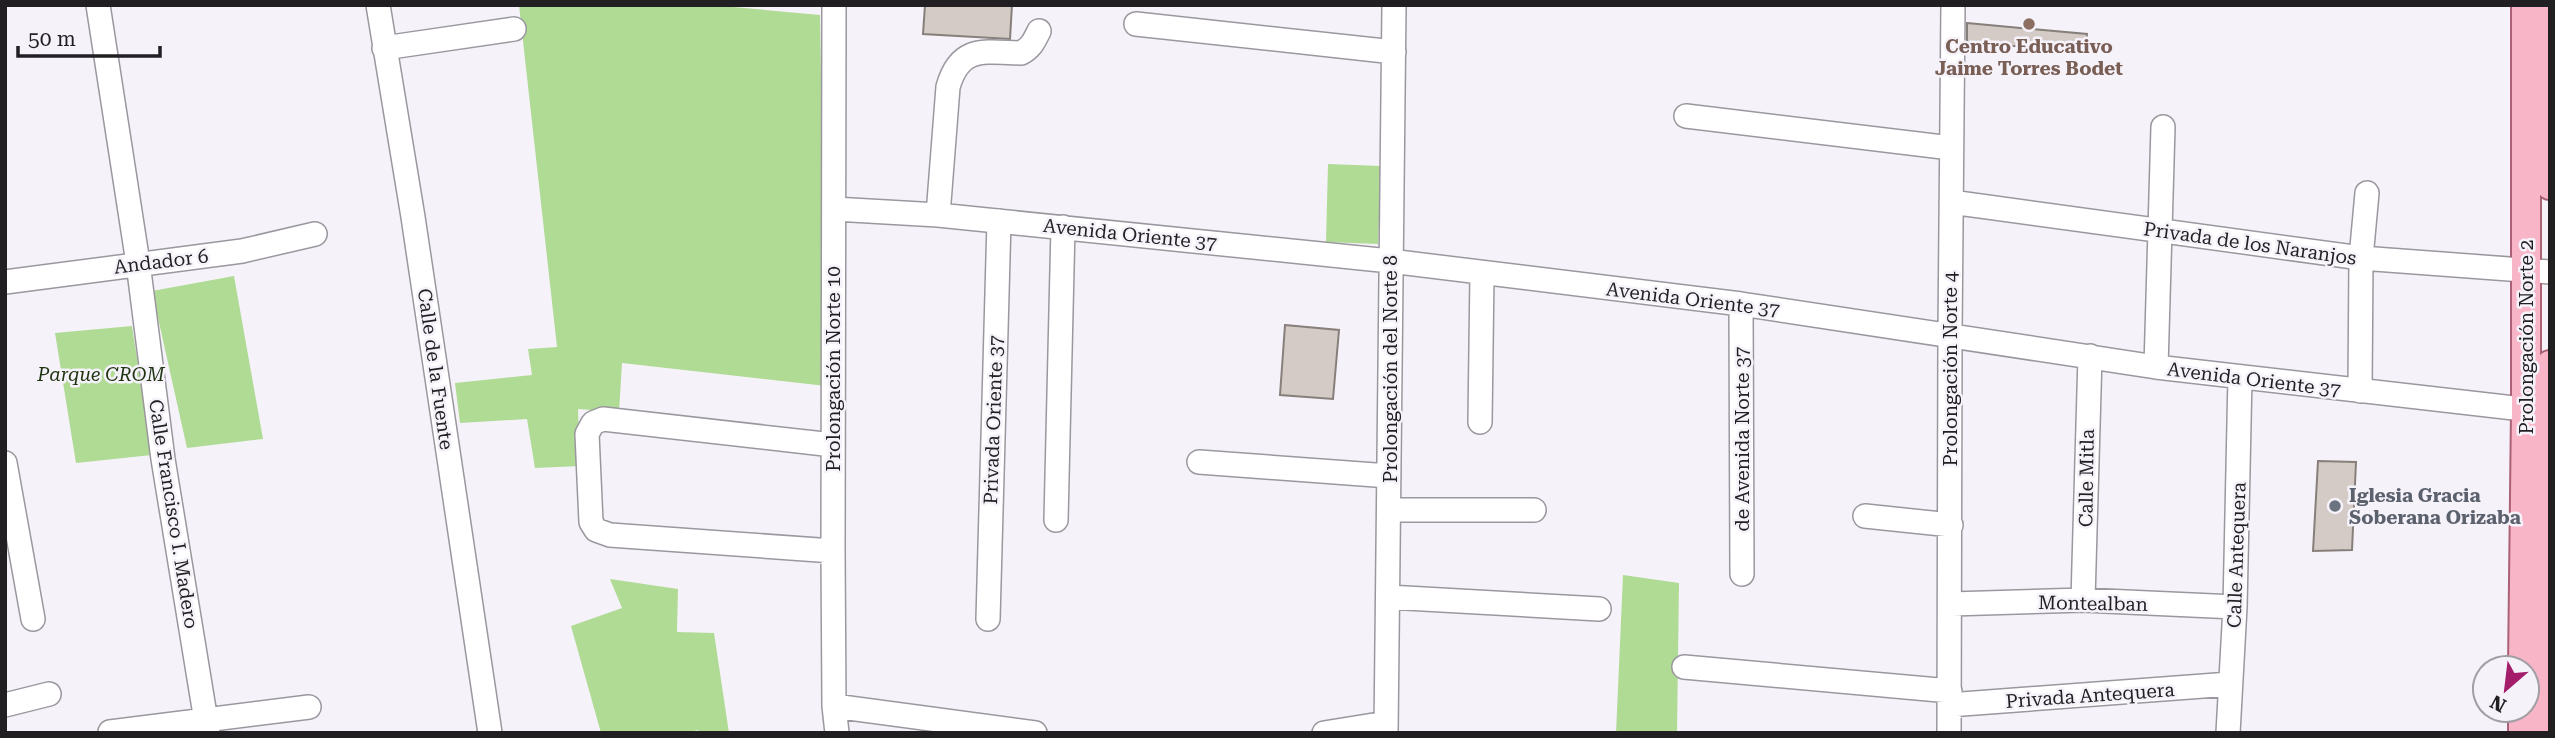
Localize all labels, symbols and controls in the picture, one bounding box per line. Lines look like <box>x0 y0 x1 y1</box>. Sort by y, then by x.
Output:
scale bar <box>18 14 159 58</box>
marker: Centro Educativo Jaime Torres Bodet <box>2021 16 2037 32</box>
text: 50 m <box>28 27 76 51</box>
place label: Centro Educativo Jaime Torres Bodet <box>1935 35 2123 80</box>
street label: Avenida Oriente 37 <box>1042 214 1218 255</box>
street label: Privada de los Naranjos <box>2142 217 2358 270</box>
street label: Prolongación Norte 2 <box>2515 240 2538 434</box>
street label: Andador 6 <box>113 244 210 279</box>
street label: Prolongación del Norte 8 <box>1379 255 1402 483</box>
street label: Prolongación Norte 10 <box>822 266 845 472</box>
street label: Prolongación Norte 4 <box>1939 271 1962 466</box>
street label: Avenida Oriente 37 <box>1605 277 1781 322</box>
street label: Calle de la Fuente <box>413 287 458 451</box>
street label: Privada Oriente 37 <box>979 335 1008 505</box>
street label: de Avenida Norte 37 <box>1731 346 1754 531</box>
street label: Avenida Oriente 37 <box>2166 357 2342 402</box>
park label: Parque CROM <box>36 363 166 386</box>
street label: Calle Francisco I. Madero <box>144 398 203 630</box>
street label: Calle Mitla <box>2074 428 2099 527</box>
street label: Calle Antequera <box>2222 481 2251 628</box>
place label: Iglesia Gracia Soberana Orizaba <box>2349 484 2521 529</box>
marker: Iglesia Gracia Soberana Orizaba <box>2327 498 2343 514</box>
street label: Montealban <box>2038 591 2148 616</box>
north arrow <box>2471 654 2541 724</box>
street label: Privada Antequera <box>2005 678 2176 713</box>
text: N <box>2486 690 2510 717</box>

